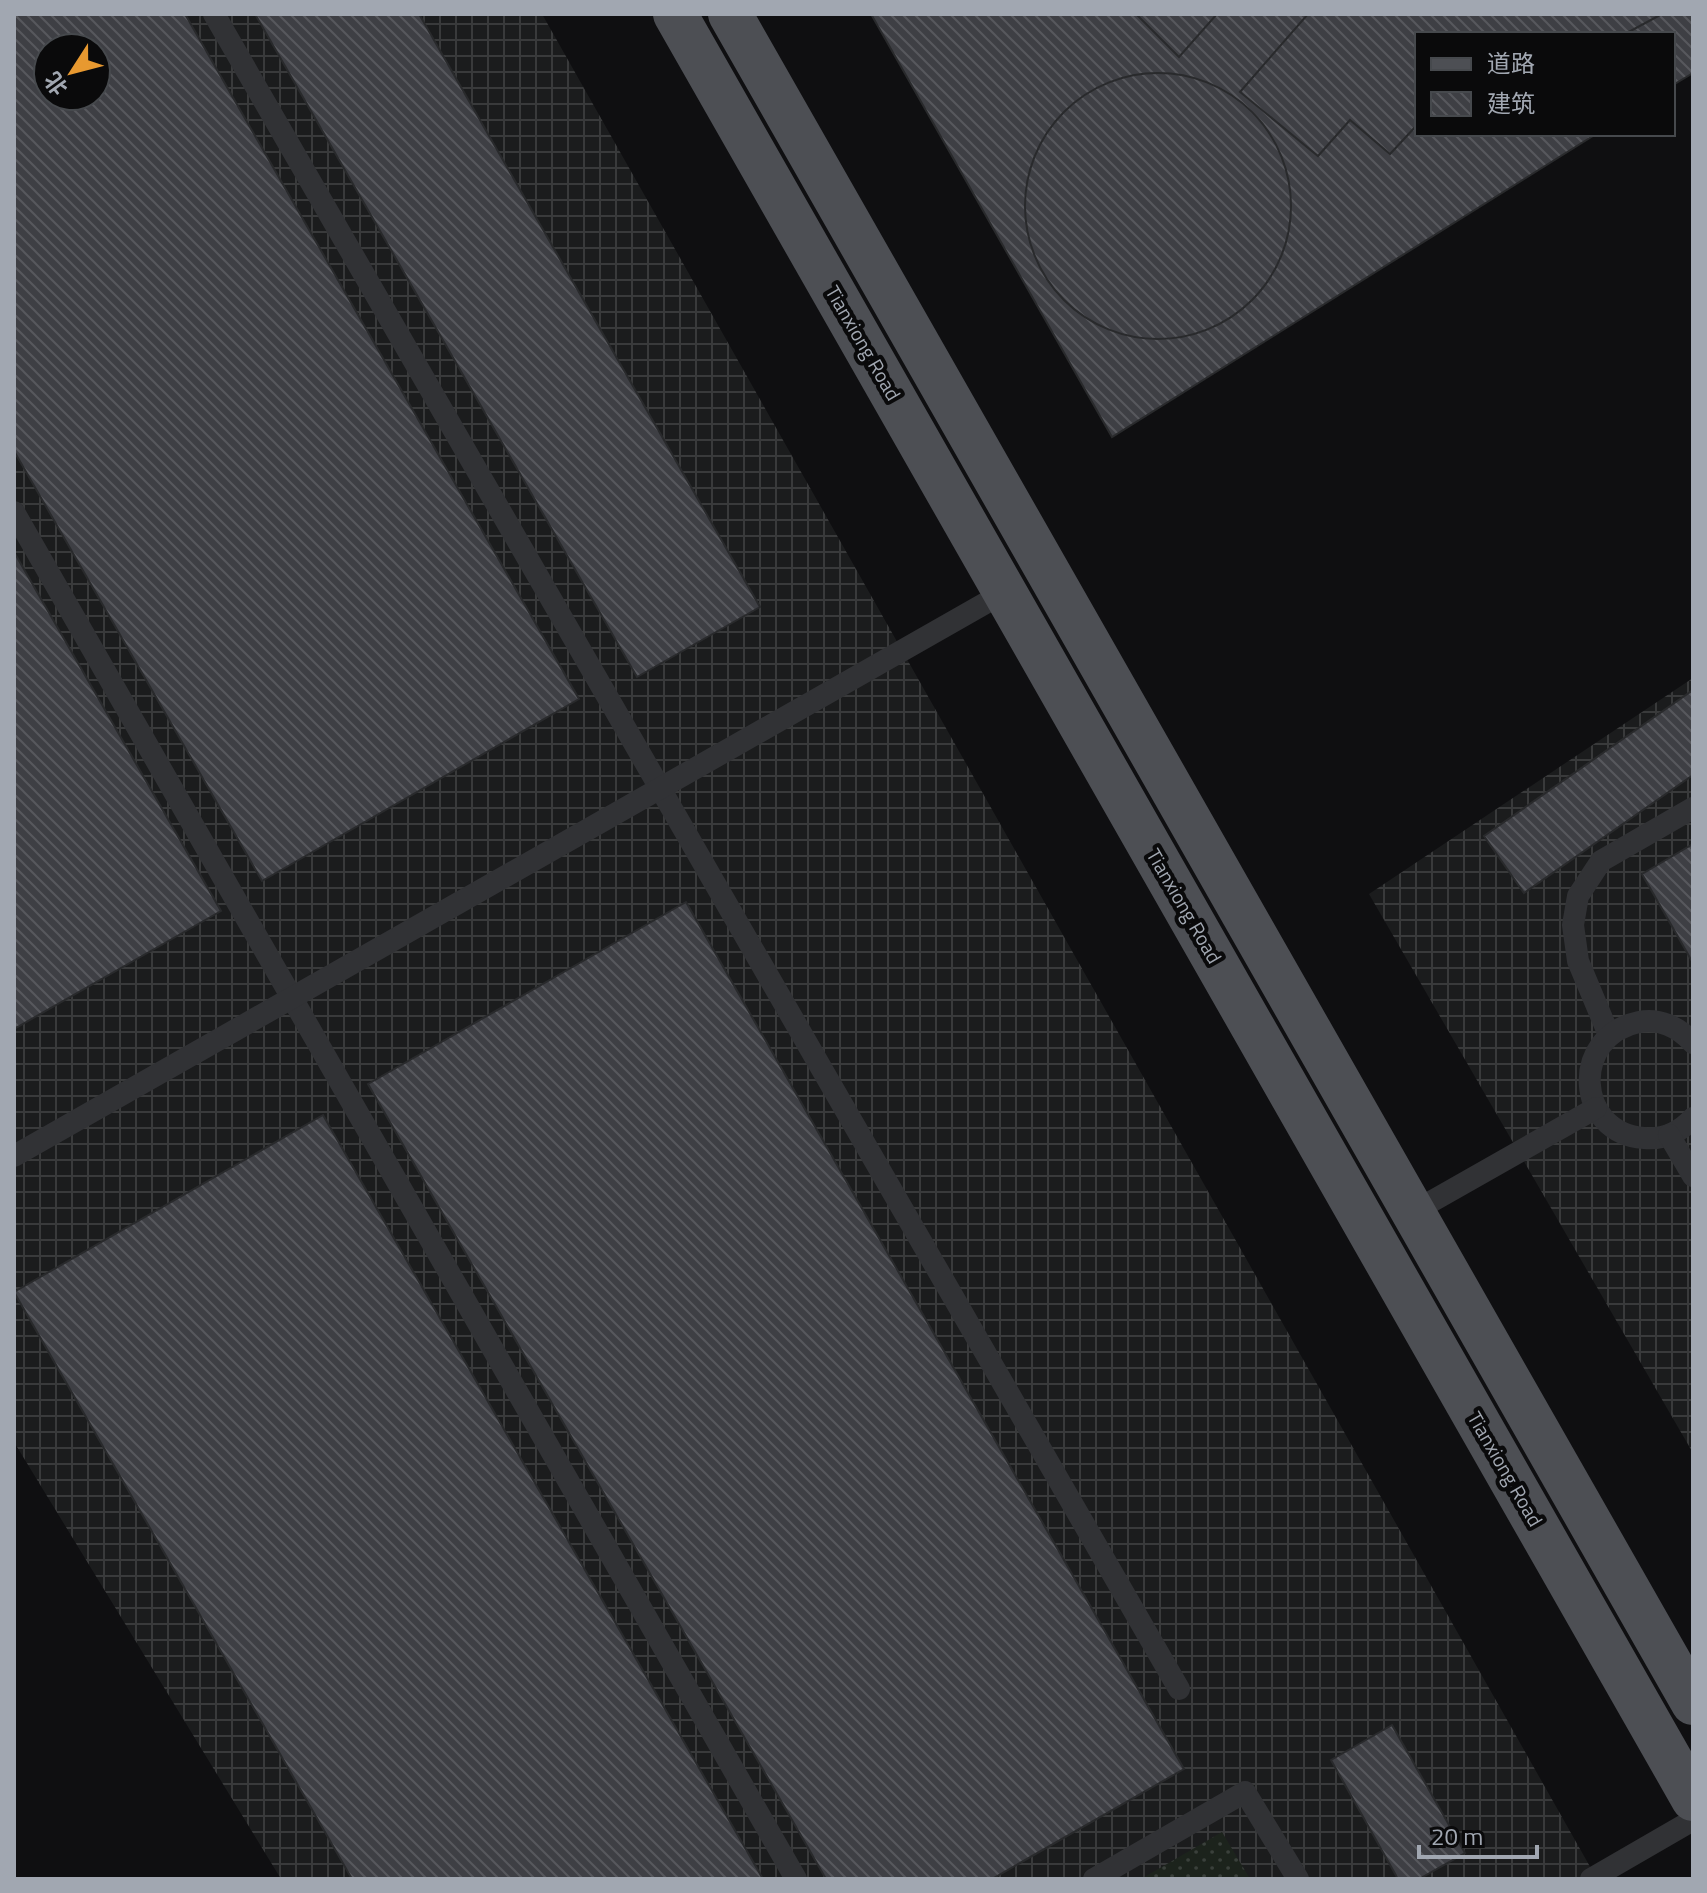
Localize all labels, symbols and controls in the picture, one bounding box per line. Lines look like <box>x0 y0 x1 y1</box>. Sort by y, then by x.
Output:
north arrow <box>32 32 112 112</box>
legend <box>1415 32 1675 136</box>
text: 道路 <box>1487 45 1535 81</box>
text: 北 <box>36 65 76 103</box>
text: 建筑 <box>1487 85 1535 121</box>
street label: Tianxiong Road <box>818 279 909 406</box>
street label: Tianxiong Road <box>1139 842 1230 969</box>
street label: Tianxiong Road <box>1460 1405 1551 1532</box>
scale bar <box>1419 1809 1537 1859</box>
text: 20 m <box>1431 1818 1483 1854</box>

